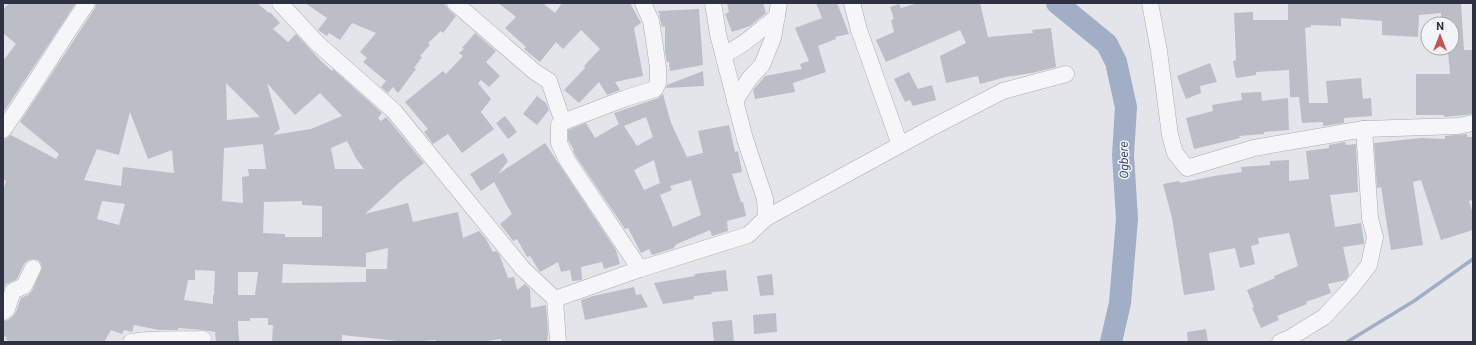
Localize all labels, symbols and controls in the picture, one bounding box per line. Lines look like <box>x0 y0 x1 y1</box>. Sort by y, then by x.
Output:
north arrow <box>1420 16 1460 56</box>
text: N <box>1436 20 1444 33</box>
water label: Ogbere <box>1117 141 1131 179</box>

